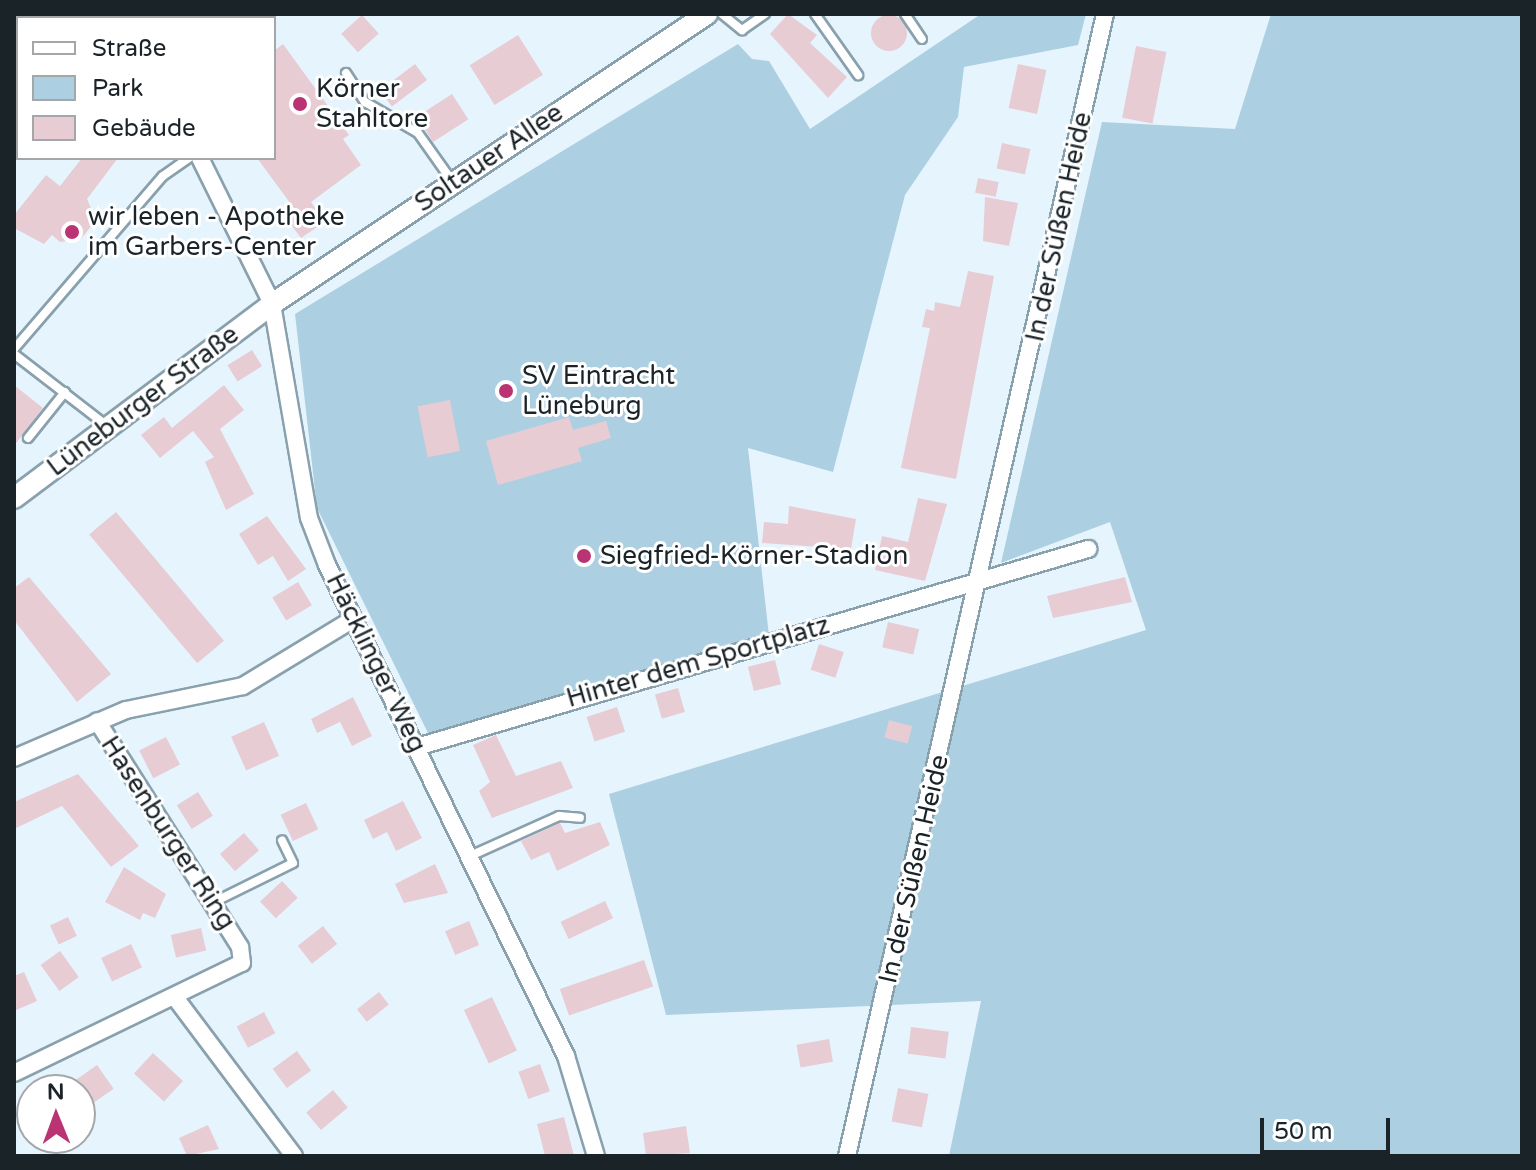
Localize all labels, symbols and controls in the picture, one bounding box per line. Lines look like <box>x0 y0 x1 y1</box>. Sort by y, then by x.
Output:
legend <box>16 16 276 160</box>
text: Straße <box>92 34 166 63</box>
place label: Körner Stahltore <box>316 73 428 134</box>
text: Park <box>92 74 143 103</box>
marker: Körner Stahltore <box>291 95 309 113</box>
street label: Soltauer Allee <box>409 97 569 219</box>
street label: In der Süßen Heide <box>1019 109 1099 345</box>
text: Gebäude <box>92 114 196 143</box>
place label: wir leben - Apotheke im Garbers-Center <box>88 201 345 262</box>
marker: wir leben - Apotheke im Garbers-Center <box>63 223 81 241</box>
street label: Lüneburger Straße <box>41 319 245 483</box>
place label: SV Eintracht Lüneburg <box>522 360 675 422</box>
marker: SV Eintracht Lüneburg <box>497 382 515 400</box>
place label: Siegfried-Körner-Stadion <box>600 540 908 572</box>
marker: Siegfried-Körner-Stadion <box>575 547 593 565</box>
street label: Häcklinger Weg <box>319 568 433 758</box>
street label: Hinter dem Sportplatz <box>563 609 833 715</box>
street label: Hasenburger Ring <box>94 731 242 935</box>
street label: In der Süßen Heide <box>872 752 956 986</box>
north arrow <box>16 1074 96 1154</box>
text: N <box>47 1079 65 1105</box>
scale bar <box>1264 1102 1394 1152</box>
text: 50 m <box>1274 1117 1332 1146</box>

